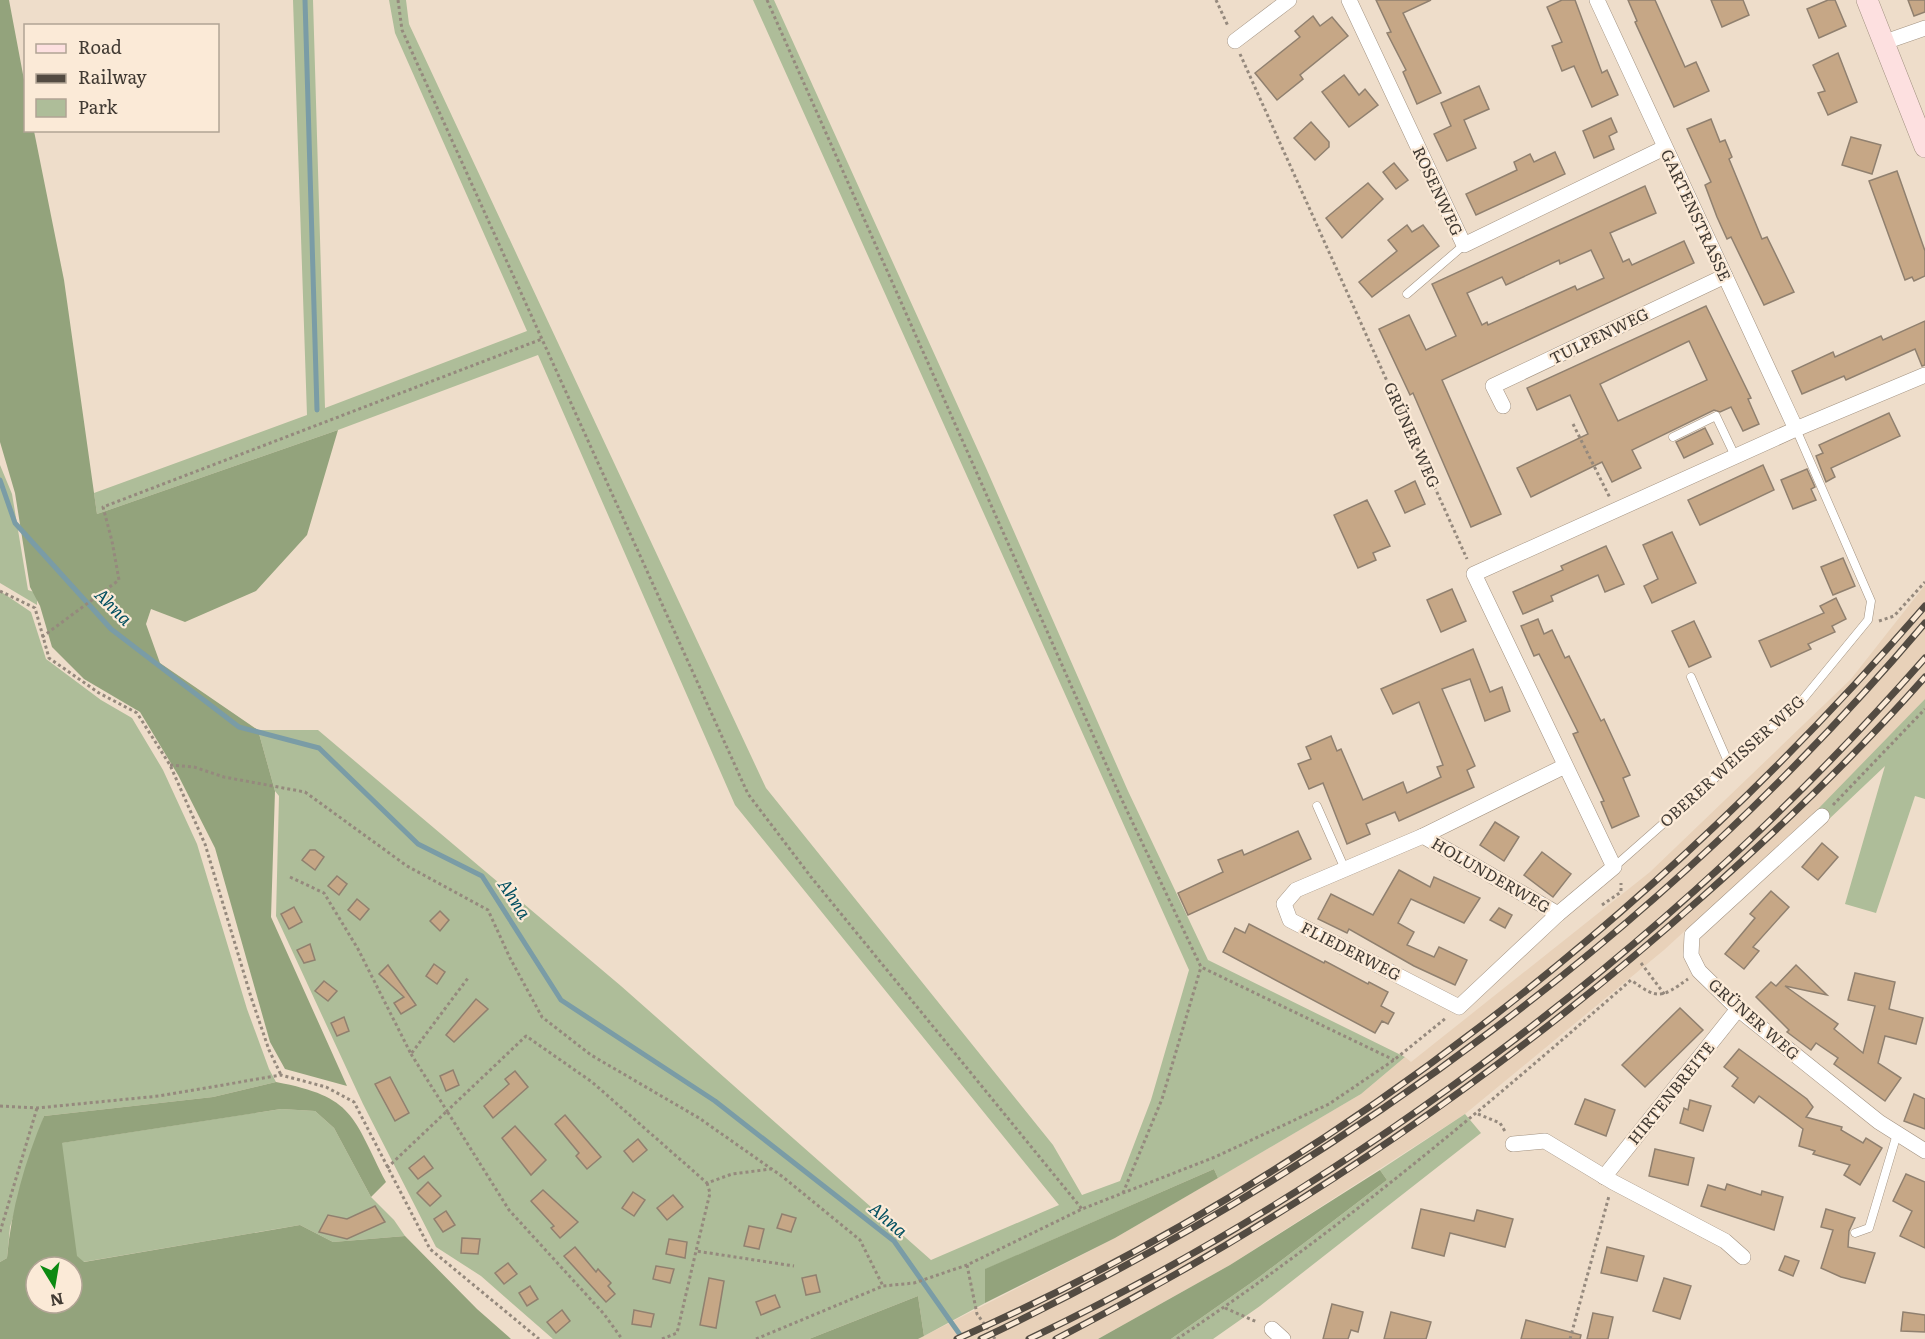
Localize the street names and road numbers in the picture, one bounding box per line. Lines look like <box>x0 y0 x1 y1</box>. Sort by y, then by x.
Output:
street label: ROSENWEG <box>1408 142 1470 239</box>
street label: GARTENSTRASSE <box>1656 145 1738 285</box>
street label: TULPENWEG <box>1545 301 1652 370</box>
street label: GRÜNER WEG <box>1379 378 1447 491</box>
street label: OBERER WEISSER WEG <box>1654 689 1809 832</box>
street label: HOLUNDERWEG <box>1428 830 1555 918</box>
street label: FLIEDERWEG <box>1297 915 1406 986</box>
street label: GRÜNER WEG <box>1704 972 1805 1065</box>
street label: HIRTENBREITE <box>1621 1036 1719 1149</box>

